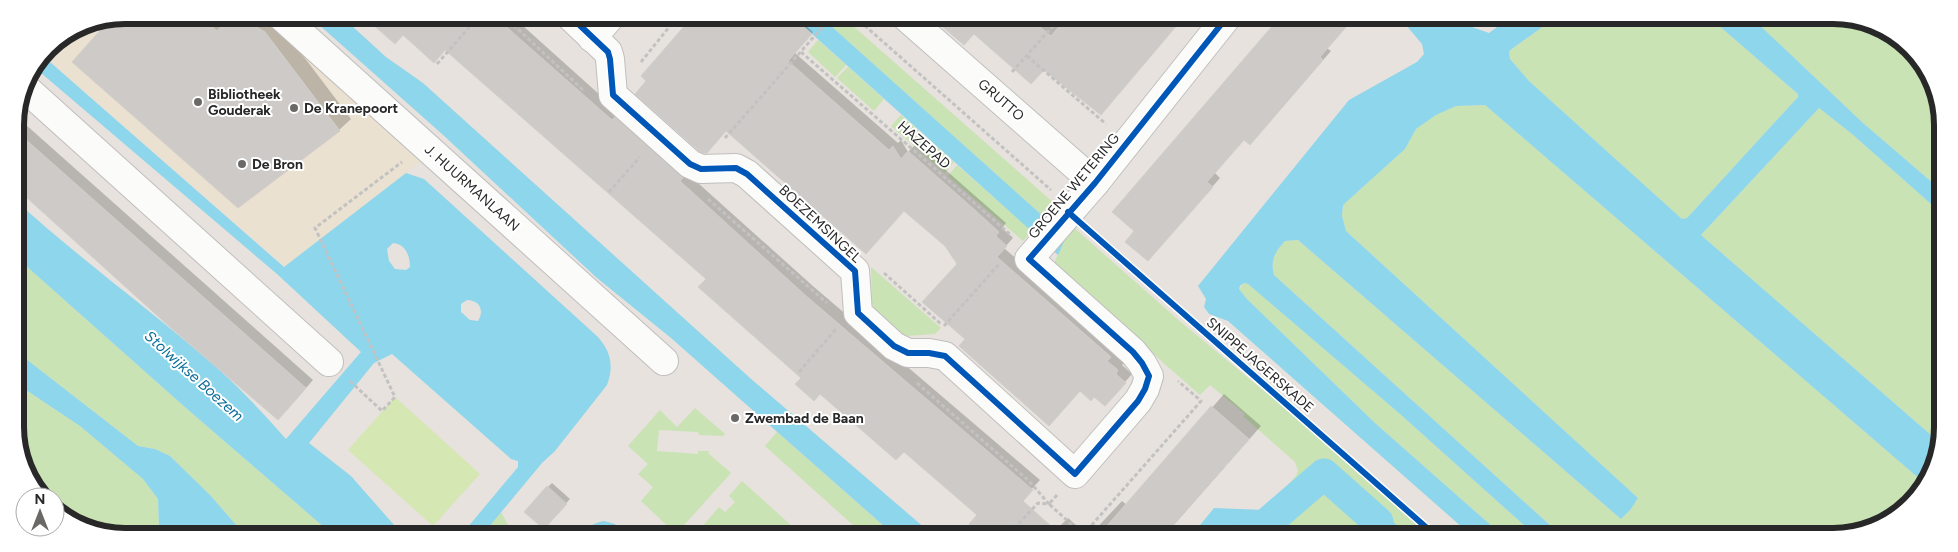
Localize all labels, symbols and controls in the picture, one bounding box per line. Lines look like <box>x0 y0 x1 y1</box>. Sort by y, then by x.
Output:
street label: GRUTTO <box>974 75 1028 125</box>
place label: Bibliotheek Gouderak <box>208 86 281 119</box>
marker: Bibliotheek Gouderak <box>192 96 204 108</box>
place label: De Kranepoort <box>304 100 399 117</box>
marker: De Kranepoort <box>288 102 300 114</box>
street label: HAZEPAD <box>894 117 954 173</box>
street label: GROENE WETERING <box>1025 129 1123 242</box>
street label: J. HUURMANLAAN <box>421 141 523 235</box>
place label: De Bron <box>252 156 303 173</box>
marker: De Bron <box>236 158 248 170</box>
street label: BOEZEMSINGEL <box>775 182 865 267</box>
street label: SNIPPEJAGERSKADE <box>1203 314 1317 416</box>
water label: Stolwijkse Boezem <box>141 327 247 425</box>
place label: Zwembad de Baan <box>745 410 864 427</box>
marker: Zwembad de Baan <box>729 412 741 424</box>
north arrow <box>15 487 65 537</box>
text: N <box>35 491 45 508</box>

